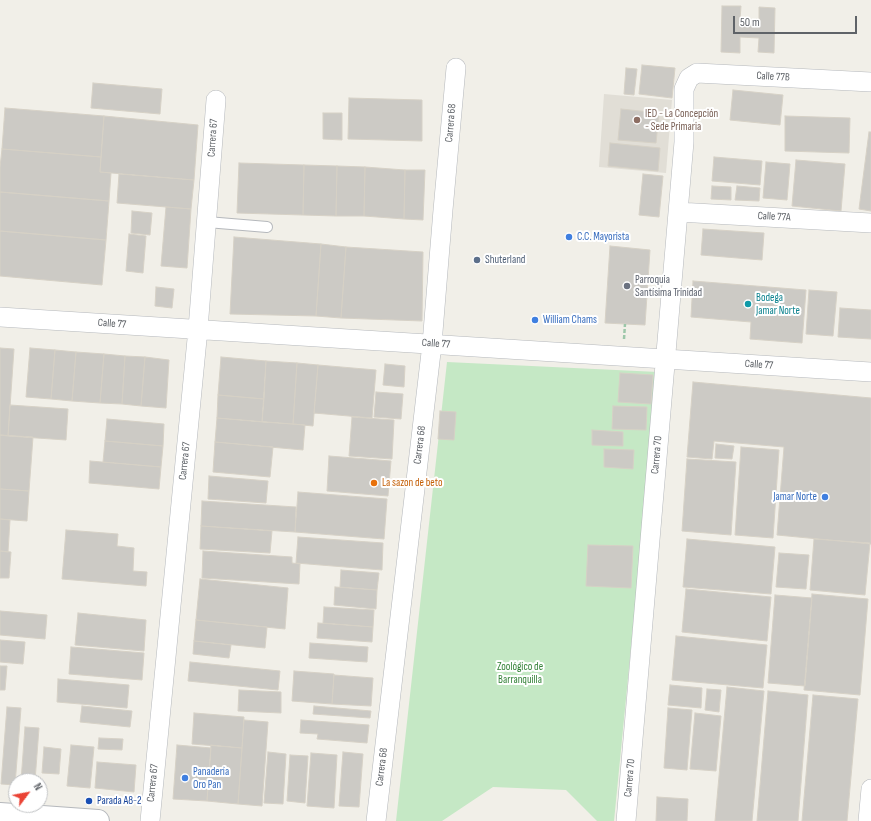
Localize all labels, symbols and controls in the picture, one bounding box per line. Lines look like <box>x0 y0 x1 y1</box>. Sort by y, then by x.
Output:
scale bar <box>735 8 859 34</box>
text: 50 m <box>740 15 760 30</box>
street label: Calle 77B <box>756 70 790 84</box>
street label: Carrera 68 <box>443 103 459 143</box>
place label: IED - La Concepción - Sede Primaria <box>645 107 718 133</box>
marker: IED - La Concepción - Sede Primaria <box>632 115 642 125</box>
street label: Carrera 67 <box>205 119 221 157</box>
street label: Calle 77A <box>757 210 791 224</box>
place label: C.C. Mayorista <box>577 230 629 244</box>
marker: C.C. Mayorista <box>564 232 574 242</box>
place label: Shuterland <box>485 253 525 267</box>
marker: Shuterland <box>472 255 482 265</box>
place label: Parroquia Santísima Trinidad <box>635 273 702 299</box>
marker: Parroquia Santísima Trinidad <box>622 281 632 291</box>
place label: Bodega Jamar Norte <box>756 291 800 317</box>
marker: Bodega Jamar Norte <box>743 299 753 309</box>
place label: William Chams <box>543 313 597 327</box>
marker: William Chams <box>530 315 540 325</box>
street label: Calle 77 <box>97 316 127 332</box>
street label: Calle 77 <box>421 336 451 352</box>
street label: Calle 77 <box>744 357 774 373</box>
street label: Carrera 68 <box>411 425 429 465</box>
street label: Carrera 70 <box>649 435 665 475</box>
street label: Carrera 67 <box>176 441 194 481</box>
place label: La sazon de beto <box>382 476 443 490</box>
marker: La sazon de beto <box>369 478 379 488</box>
place label: Jamar Norte <box>773 490 817 504</box>
marker: Jamar Norte <box>820 492 830 502</box>
park label: Zoológico de Barranquilla <box>497 660 543 686</box>
street label: Carrera 68 <box>373 747 391 787</box>
street label: Carrera 70 <box>622 758 638 798</box>
street label: Carrera 67 <box>144 763 162 803</box>
place label: Panadería Oro Pan <box>193 765 229 791</box>
north arrow <box>8 773 48 813</box>
marker: Panadería Oro Pan <box>180 773 190 783</box>
text: N <box>31 781 45 793</box>
place label: Parada A8-2 <box>97 794 142 808</box>
marker: Parada A8-2 <box>84 796 94 806</box>

